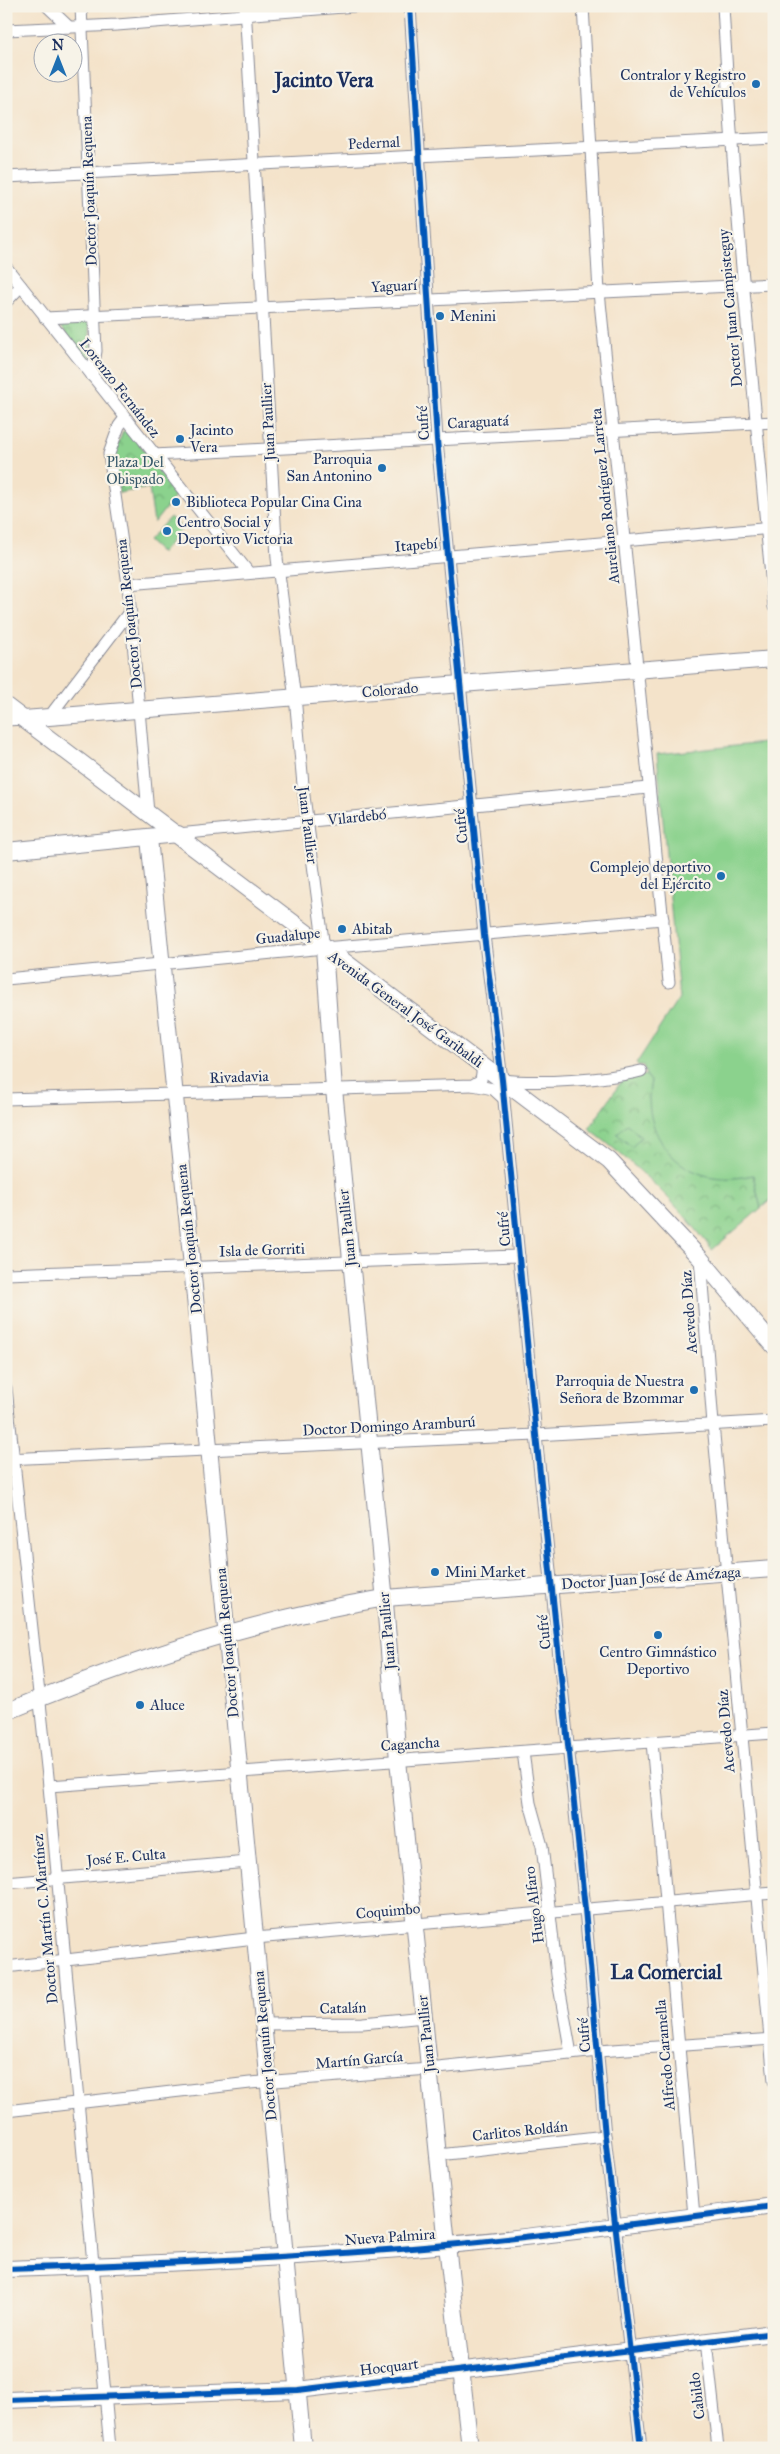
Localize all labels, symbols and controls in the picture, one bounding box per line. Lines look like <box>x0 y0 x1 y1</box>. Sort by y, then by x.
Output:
north arrow <box>32 32 82 82</box>
text: N <box>52 37 64 54</box>
place label: Contralor y Registro de Vehículos <box>620 66 746 101</box>
district label: Jacinto Vera <box>271 68 374 94</box>
marker: Contralor y Registro de Vehículos <box>750 78 762 90</box>
street label: Doctor Joaquín Requena <box>77 115 102 267</box>
street label: Pedernal <box>347 133 402 153</box>
street label: Doctor Juan Campisteguy <box>714 227 747 388</box>
street label: Yaguarí <box>370 276 418 296</box>
place label: Menini <box>450 307 496 325</box>
marker: Menini <box>434 310 446 322</box>
street label: Lorenzo Fernández <box>76 335 164 441</box>
street label: Juan Paullier <box>257 382 280 463</box>
street label: Cufré <box>413 404 433 441</box>
street label: Aureliano Rodríguez Larreta <box>587 407 623 586</box>
street label: Caraguatá <box>447 411 510 433</box>
place label: Jacinto Vera <box>188 421 234 456</box>
marker: Jacinto Vera <box>174 433 186 445</box>
place label: Parroquia San Antonino <box>287 450 373 485</box>
park label: Plaza Del Obispado <box>106 453 165 488</box>
marker: Parroquia San Antonino <box>376 462 388 474</box>
place label: Biblioteca Popular Cina Cina <box>186 493 363 511</box>
marker: Biblioteca Popular Cina Cina <box>170 496 182 508</box>
place label: Centro Social y Deportivo Victoria <box>177 513 294 548</box>
marker: Centro Social y Deportivo Victoria <box>161 525 173 537</box>
street label: Itapebí <box>394 534 439 556</box>
street label: Doctor Joaquín Requena <box>112 537 147 690</box>
street label: Colorado <box>361 679 419 701</box>
street label: Juan Paullier <box>293 783 322 865</box>
street label: Vilardebó <box>326 805 388 829</box>
street label: Cufré <box>450 807 472 844</box>
place label: Complejo deportivo del Ejército <box>590 858 711 893</box>
marker: Complejo deportivo del Ejército <box>715 870 727 882</box>
place label: Abitab <box>351 920 392 938</box>
marker: Abitab <box>336 923 348 935</box>
street label: Guadalupe <box>255 924 321 948</box>
street label: Avenida General José Garibaldi <box>323 946 487 1072</box>
street label: Rivadavia <box>209 1067 270 1087</box>
street label: Doctor Joaquín Requena <box>172 1162 207 1315</box>
street label: Juan Paullier <box>334 1188 361 1270</box>
street label: Cufré <box>493 1210 514 1247</box>
street label: Isla de Gorriti <box>219 1240 305 1260</box>
street label: Acevedo Díaz <box>677 1270 701 1355</box>
place label: Parroquia de Nuestra Señora de Bzommar <box>555 1372 685 1407</box>
marker: Parroquia de Nuestra Señora de Bzommar <box>688 1384 700 1396</box>
street label: Doctor Domingo Aramburú <box>302 1412 476 1440</box>
place label: Mini Market <box>445 1563 526 1581</box>
street label: Doctor Juan José de Amézaga <box>561 1563 742 1594</box>
street label: Doctor Joaquín Requena <box>211 1566 244 1719</box>
marker: Mini Market <box>429 1566 441 1578</box>
street label: Juan Paullier <box>375 1591 401 1673</box>
street label: Cufré <box>533 1613 555 1650</box>
marker: Centro Gimnástico Deportivo <box>652 1629 664 1641</box>
place label: Centro Gimnástico Deportivo <box>599 1643 717 1678</box>
street label: Acevedo Díaz <box>713 1689 739 1774</box>
place label: Aluce <box>149 1696 185 1714</box>
marker: Aluce <box>134 1699 146 1711</box>
street label: Cagancha <box>380 1733 441 1755</box>
street label: Doctor Martín C. Martínez <box>29 1833 61 2005</box>
street label: José E. Culta <box>84 1845 167 1871</box>
street label: Hugo Alfaro <box>520 1865 548 1945</box>
street label: Coquimbo <box>355 1899 421 1924</box>
district label: La Comercial <box>610 1960 722 1984</box>
street label: Doctor Joaquín Requena <box>249 1969 282 2122</box>
street label: Juan Paullier <box>413 1994 440 2076</box>
street label: Catalán <box>319 1998 367 2018</box>
street label: Alfredo Caramella <box>651 1998 679 2112</box>
street label: Cufré <box>573 2016 594 2053</box>
street label: Martín García <box>314 2047 404 2073</box>
street label: Carlitos Roldán <box>471 2117 569 2145</box>
street label: Nueva Palmira <box>344 2225 437 2249</box>
street label: Hocquart <box>359 2354 420 2381</box>
street label: Cabildo <box>685 2371 709 2420</box>

